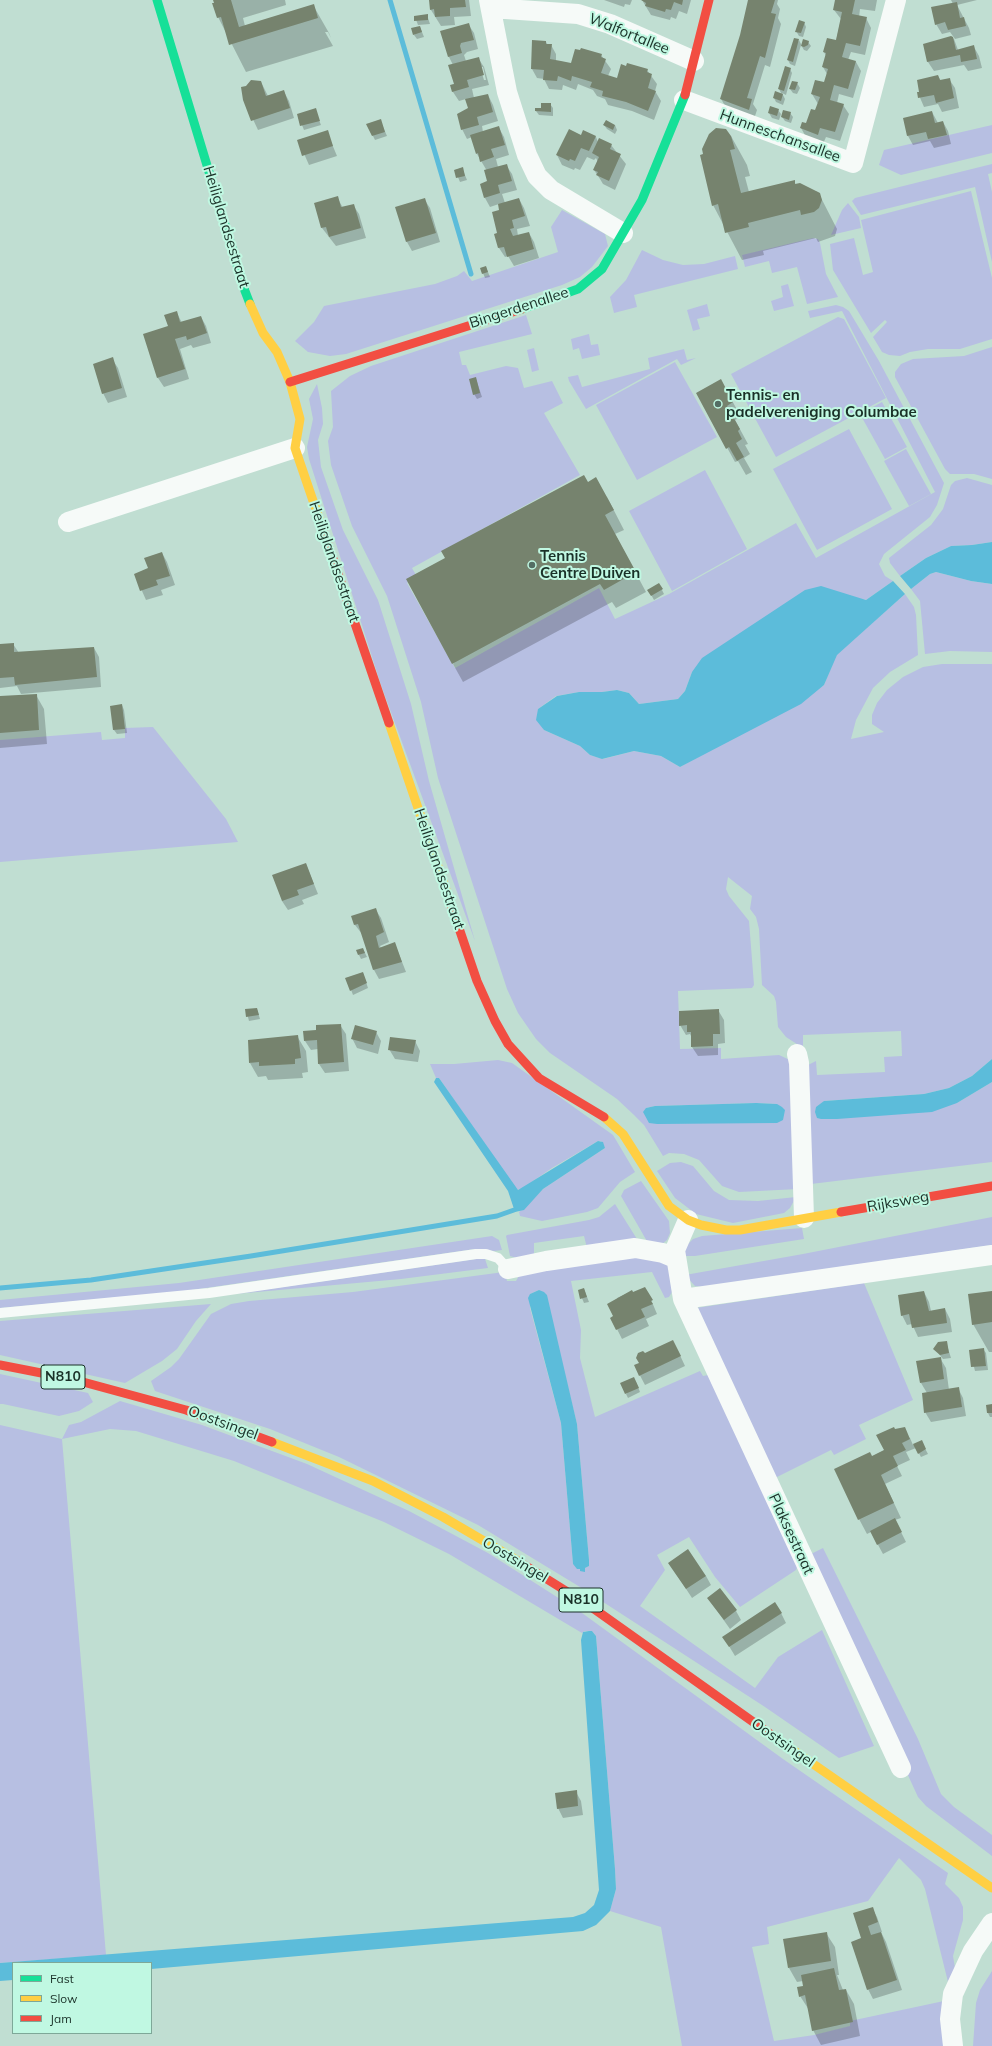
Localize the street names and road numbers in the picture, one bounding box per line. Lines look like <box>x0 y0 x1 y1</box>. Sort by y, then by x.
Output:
street label: Walfortallee <box>586 10 672 58</box>
street label: Hunneschansallee <box>717 106 843 166</box>
street label: Heiliglandsestraat <box>199 164 253 290</box>
street label: Bingerdenallee <box>467 283 571 333</box>
street label: Heiliglandsestraat <box>305 499 363 625</box>
street label: Heiliglandsestraat <box>410 806 468 932</box>
street label: Rijksweg <box>866 1188 930 1216</box>
road number: N810 <box>41 1365 85 1389</box>
street label: Oostsingel <box>185 1402 261 1444</box>
street label: Plaksestraat <box>765 1491 817 1577</box>
street label: Oostsingel <box>479 1533 551 1587</box>
road number: N810 <box>559 1588 603 1612</box>
street label: Oostsingel <box>748 1715 818 1771</box>

